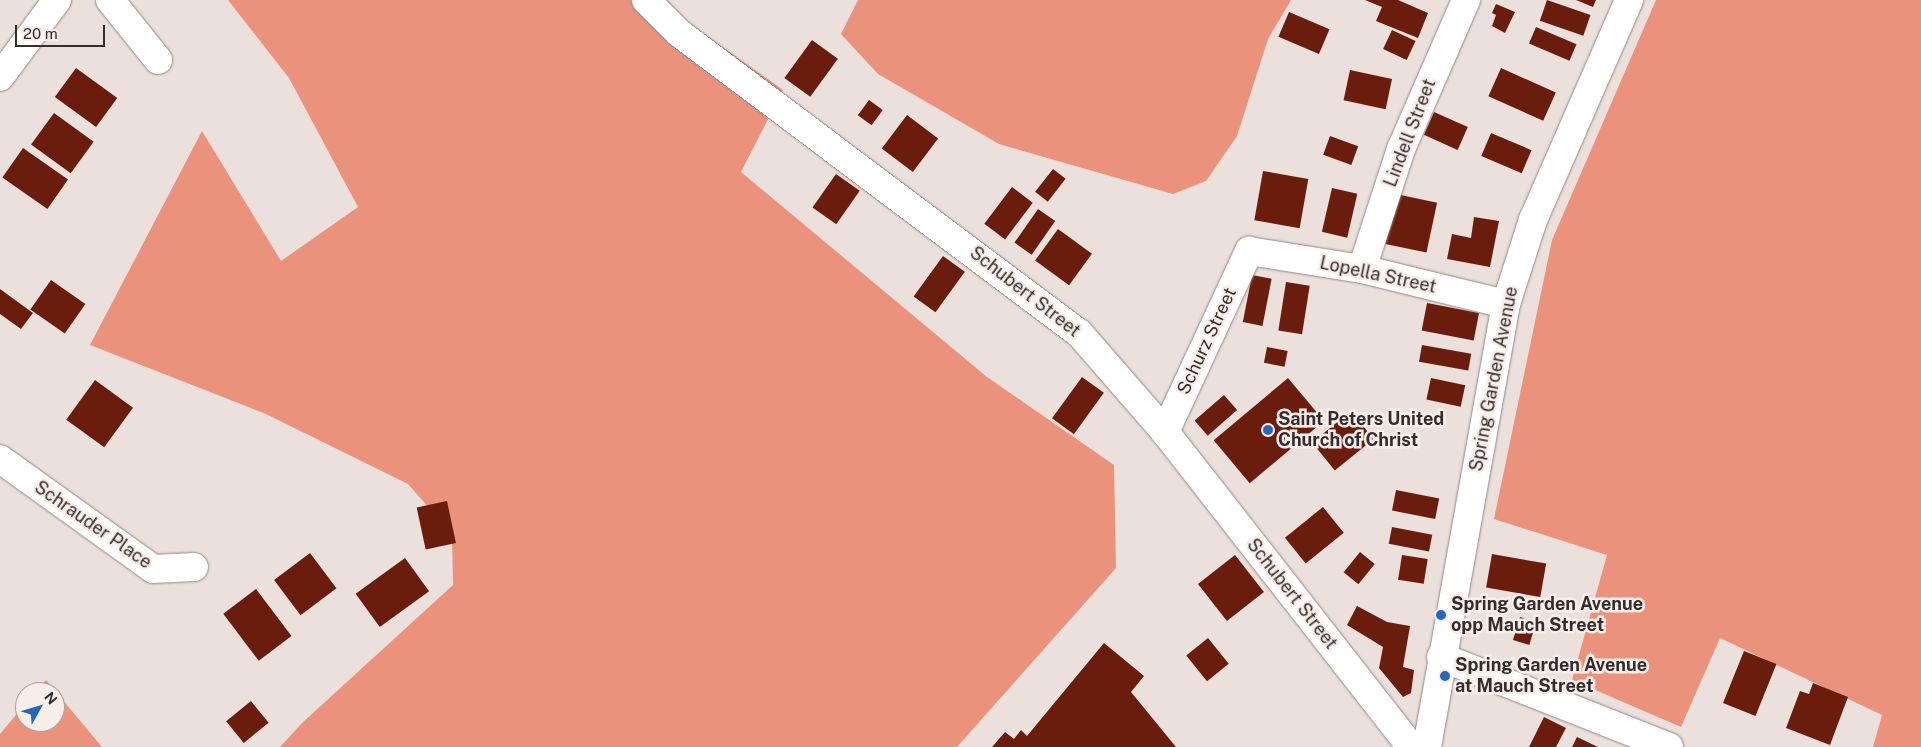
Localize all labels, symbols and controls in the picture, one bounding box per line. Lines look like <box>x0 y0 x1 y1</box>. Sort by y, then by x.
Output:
scale bar <box>18 15 108 47</box>
text: 20 m <box>23 25 58 42</box>
street label: Lindell Street <box>1380 76 1440 190</box>
street label: Schubert Street <box>965 242 1085 342</box>
street label: Lopella Street <box>1318 252 1438 298</box>
street label: Schurz Street <box>1173 284 1241 398</box>
street label: Spring Garden Avenue <box>1465 285 1523 473</box>
place label: Saint Peters United Church of Christ <box>1278 409 1444 452</box>
marker: Saint Peters United Church of Christ <box>1262 424 1274 436</box>
street label: Schrauder Place <box>30 477 156 573</box>
street label: Schubert Street <box>1242 534 1342 654</box>
place label: Spring Garden Avenue opp Mauch Street <box>1451 594 1643 636</box>
marker: Spring Garden Avenue opp Mauch Street <box>1435 609 1447 621</box>
place label: Spring Garden Avenue at Mauch Street <box>1455 655 1647 698</box>
marker: Spring Garden Avenue at Mauch Street <box>1439 670 1451 682</box>
north arrow <box>15 682 65 732</box>
text: N <box>41 689 61 707</box>

